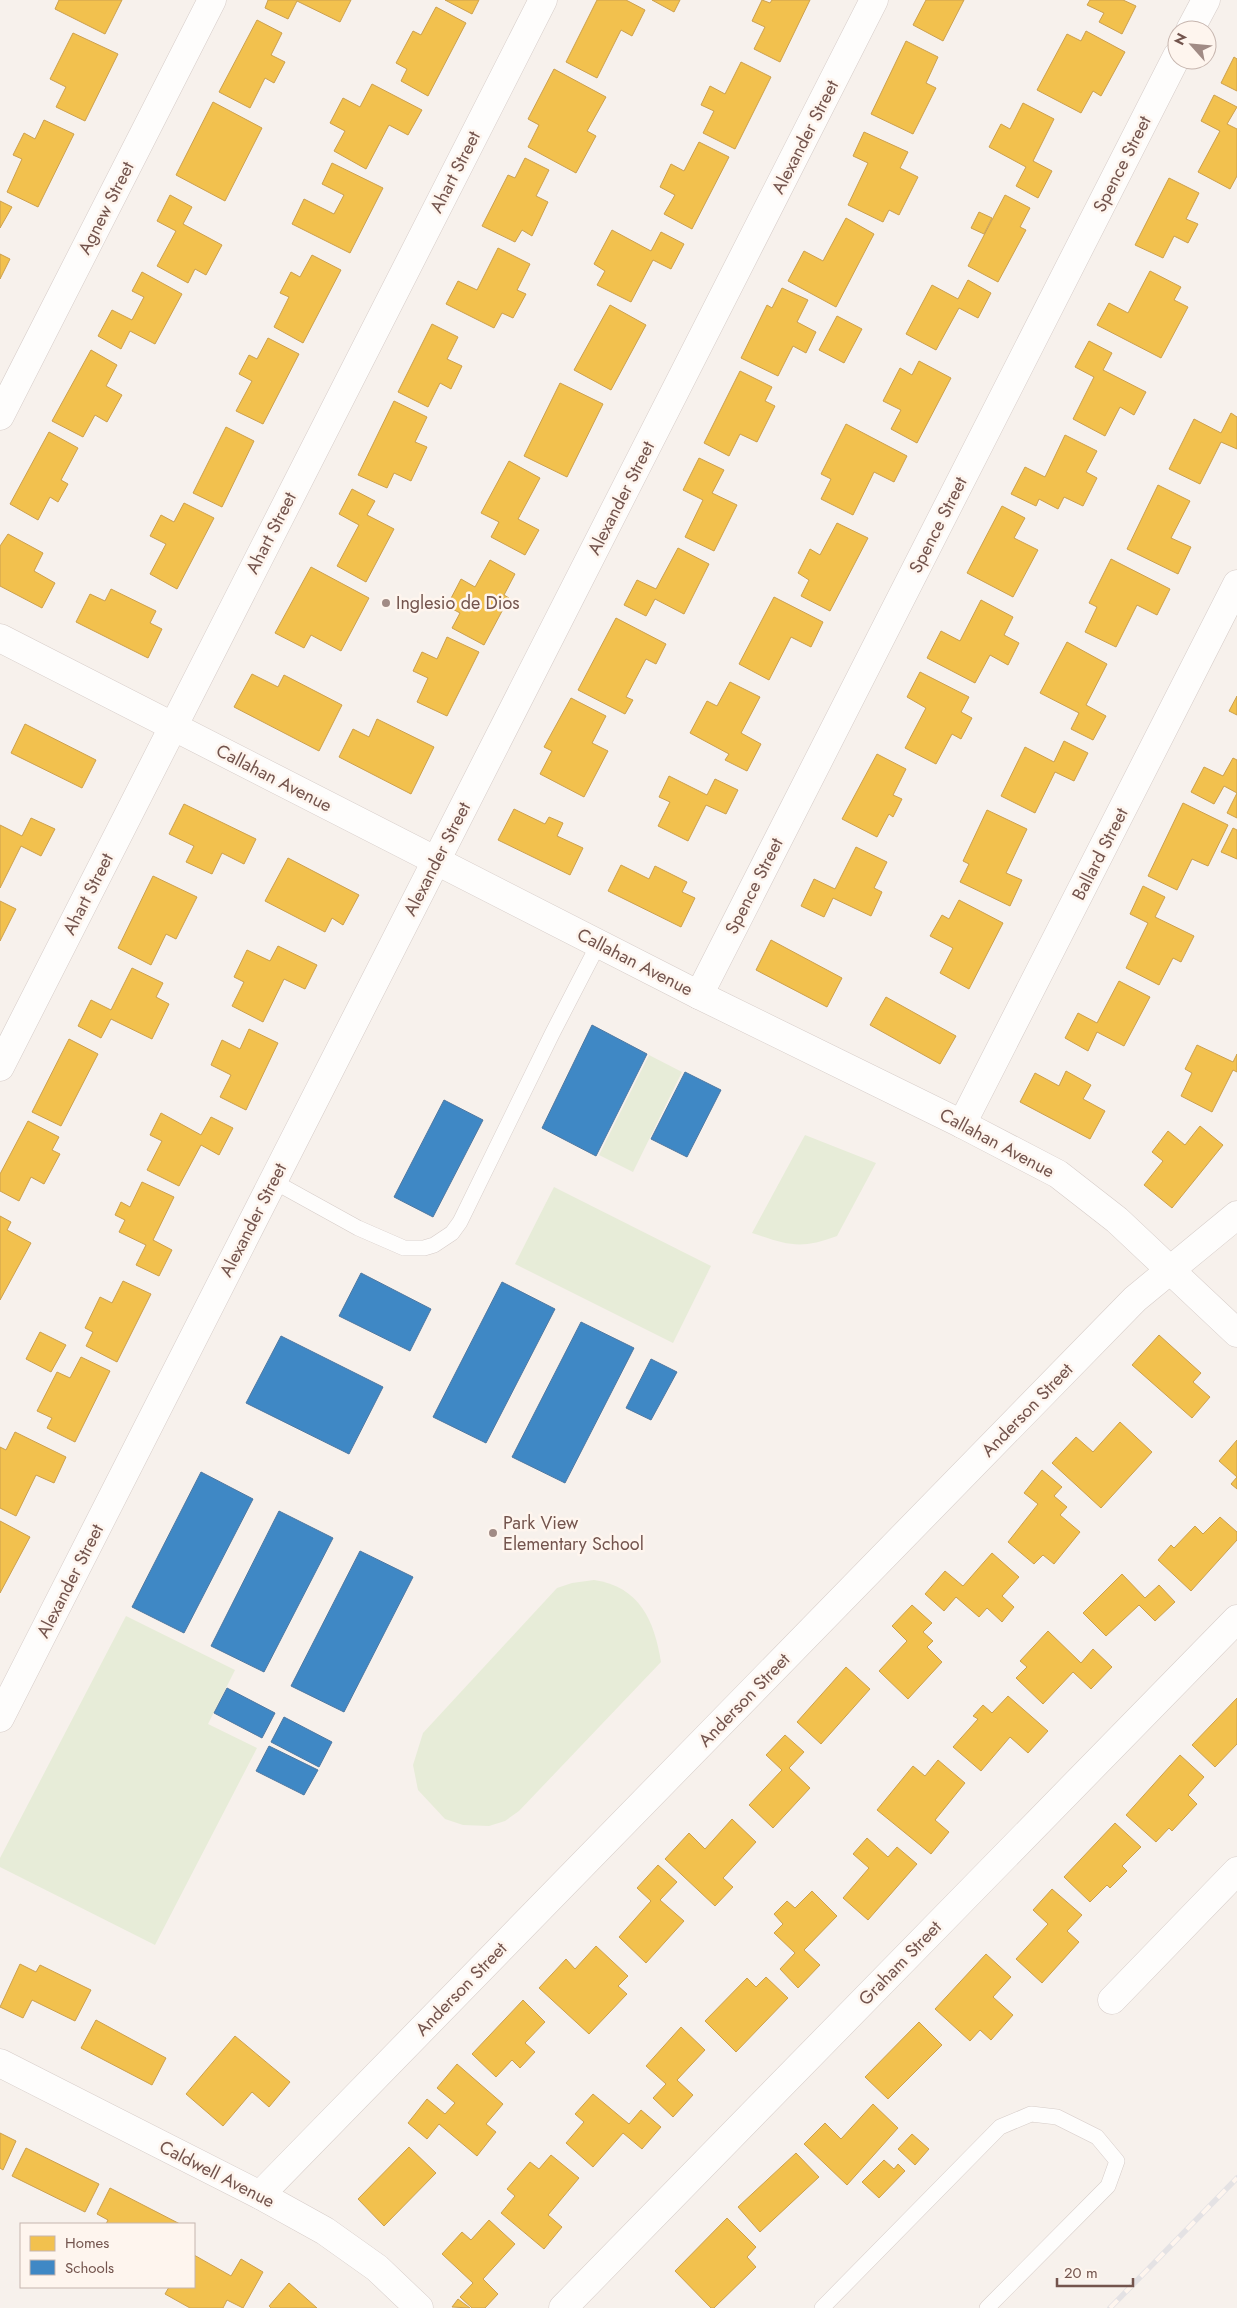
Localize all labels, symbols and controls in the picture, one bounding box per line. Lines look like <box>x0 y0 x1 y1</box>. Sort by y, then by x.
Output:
north arrow <box>1167 20 1217 70</box>
text: N <box>1169 30 1192 49</box>
street label: Alexander Street <box>765 75 845 198</box>
street label: Spence Street <box>1087 111 1158 217</box>
street label: Ahart Street <box>423 126 487 217</box>
street label: Agnew Street <box>71 156 141 259</box>
street label: Alexander Street <box>581 436 661 559</box>
street label: Spence Street <box>903 472 974 578</box>
street label: Ahart Street <box>239 487 303 578</box>
place label: Inglesio de Dios <box>396 590 520 616</box>
marker: Inglesio de Dios <box>380 597 392 609</box>
street label: Callahan Avenue <box>212 738 336 818</box>
street label: Alexander Street <box>397 797 477 920</box>
street label: Ballard Street <box>1066 803 1135 905</box>
street label: Spence Street <box>719 833 790 939</box>
street label: Ahart Street <box>56 848 120 939</box>
street label: Callahan Avenue <box>573 922 697 1002</box>
street label: Callahan Avenue <box>935 1102 1059 1184</box>
street label: Alexander Street <box>213 1158 293 1281</box>
street label: Anderson Street <box>975 1357 1079 1463</box>
place label: Park View Elementary School <box>503 1510 644 1557</box>
street label: Alexander Street <box>30 1519 110 1642</box>
marker: Park View Elementary School <box>487 1527 499 1539</box>
street label: Anderson Street <box>692 1647 796 1753</box>
street label: Graham Street <box>853 1914 948 2011</box>
street label: Anderson Street <box>409 1936 513 2042</box>
street label: Caldwell Avenue <box>155 2134 279 2214</box>
legend <box>20 2223 195 2288</box>
text: Homes <box>65 2232 109 2254</box>
scale bar <box>1057 2256 1133 2288</box>
text: Schools <box>65 2257 114 2279</box>
text: 20 m <box>1064 2262 1098 2284</box>

